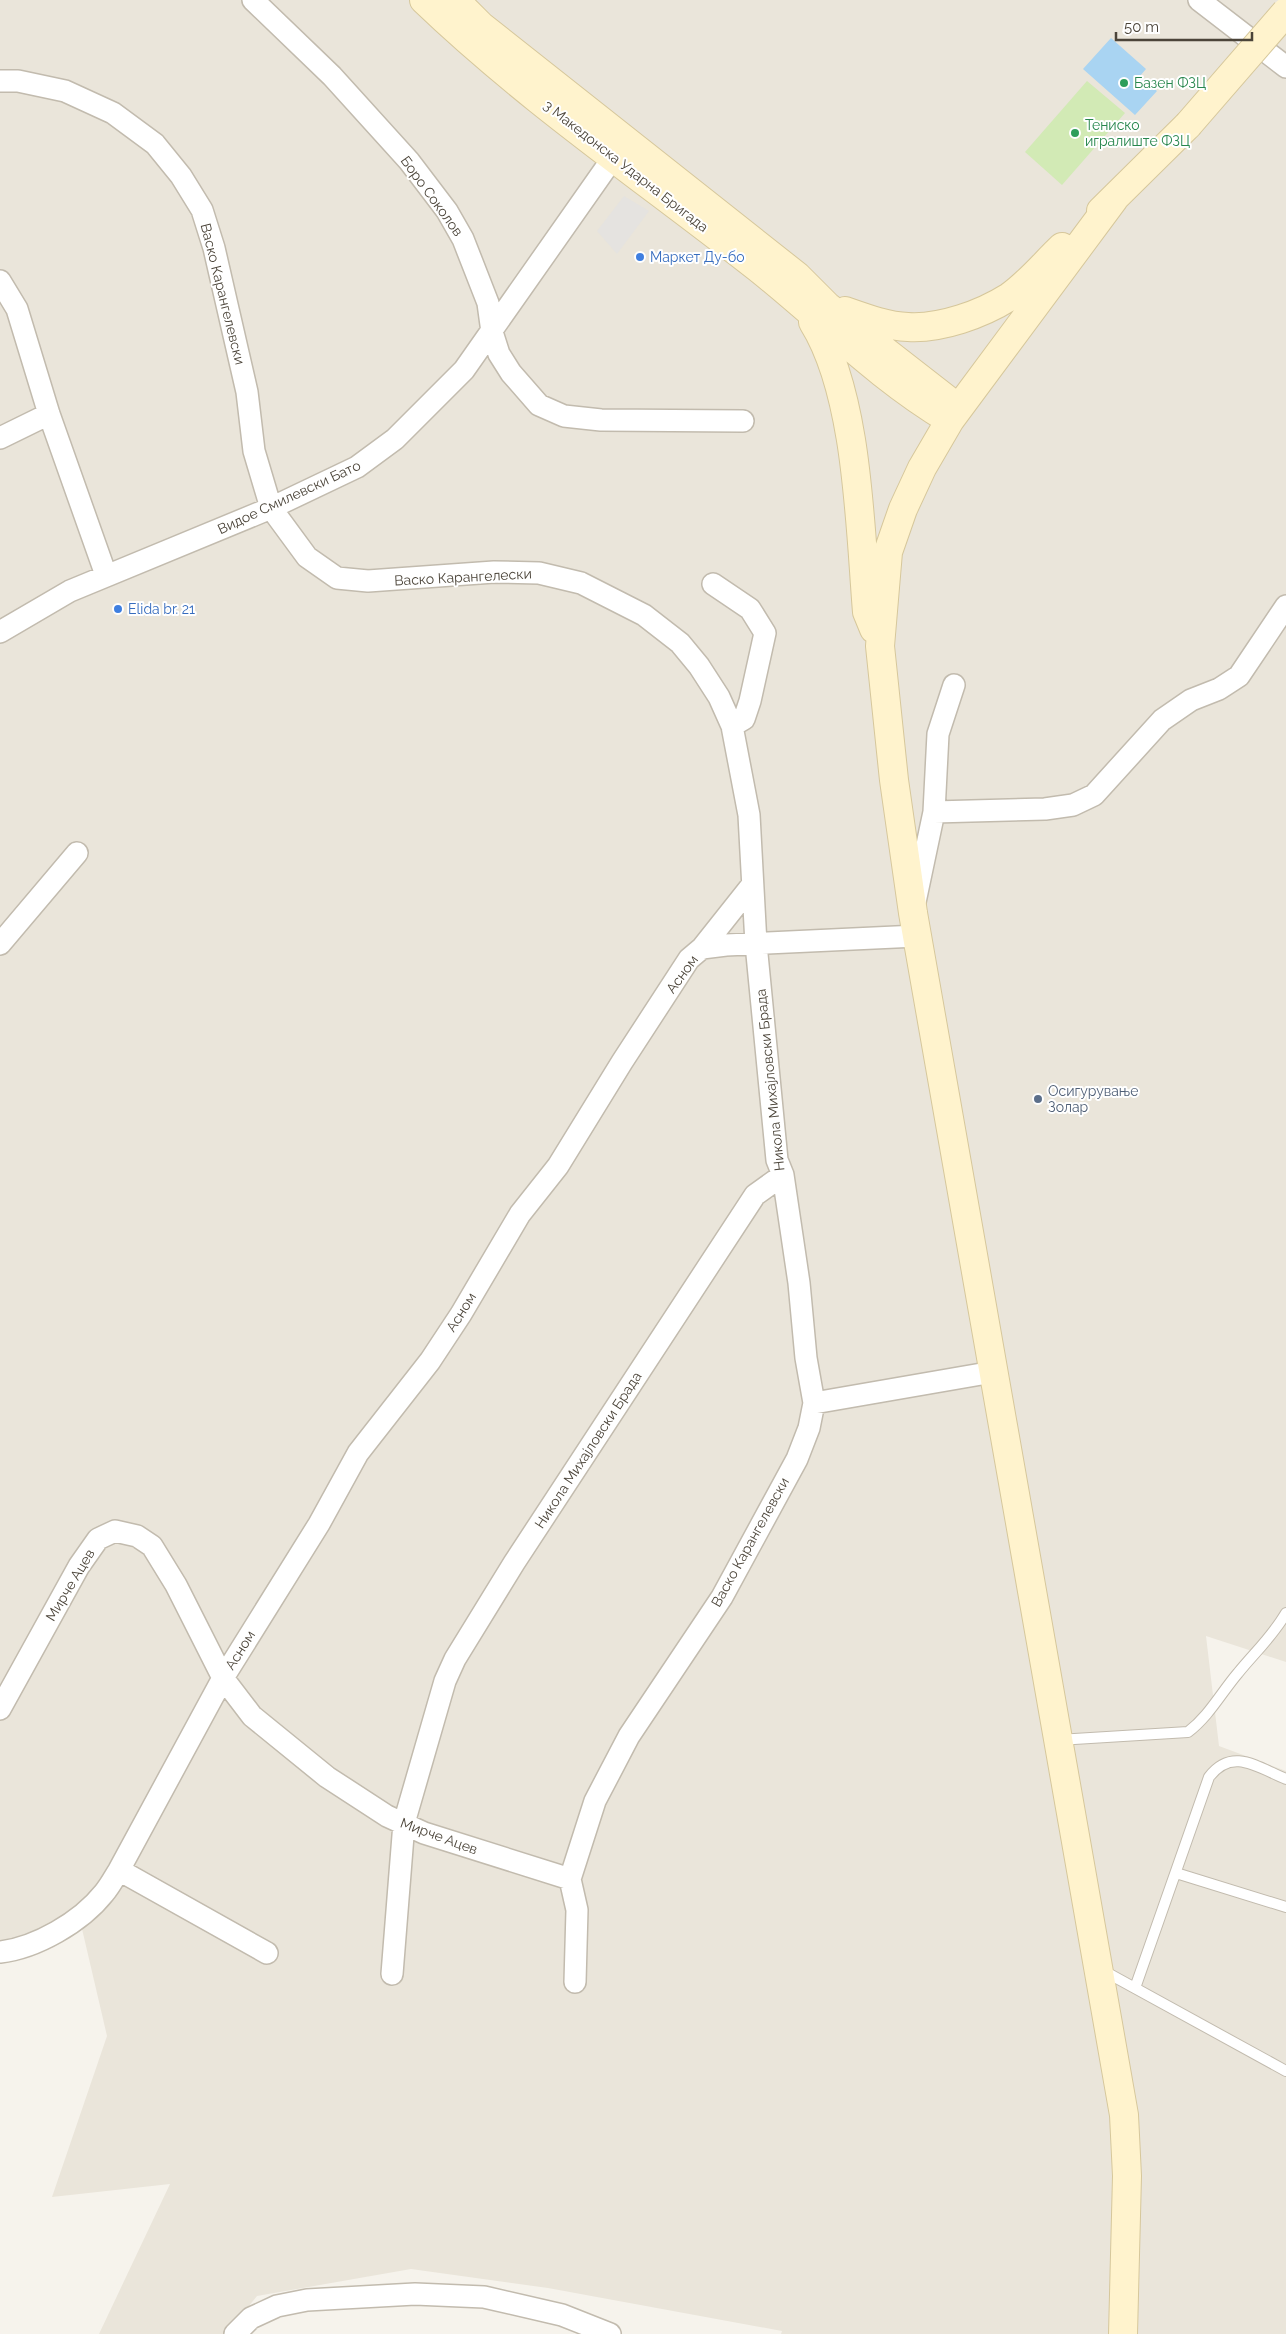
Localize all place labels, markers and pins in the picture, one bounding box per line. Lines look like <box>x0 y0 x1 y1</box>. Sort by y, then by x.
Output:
place label: Базен ФЗЦ <box>1134 75 1206 91</box>
marker: Базен ФЗЦ <box>1118 77 1130 89</box>
place label: Тениско игралиште ФЗЦ <box>1085 117 1190 149</box>
marker: Тениско игралиште ФЗЦ <box>1069 127 1081 139</box>
place label: Маркет Ду-бо <box>650 249 745 265</box>
marker: Маркет Ду-бо <box>634 251 646 263</box>
place label: Elida br. 21 <box>128 601 195 617</box>
marker: Elida br. 21 <box>112 603 124 615</box>
place label: Осигурување Золар <box>1048 1083 1138 1115</box>
marker: Осигурување Золар <box>1032 1093 1044 1105</box>

